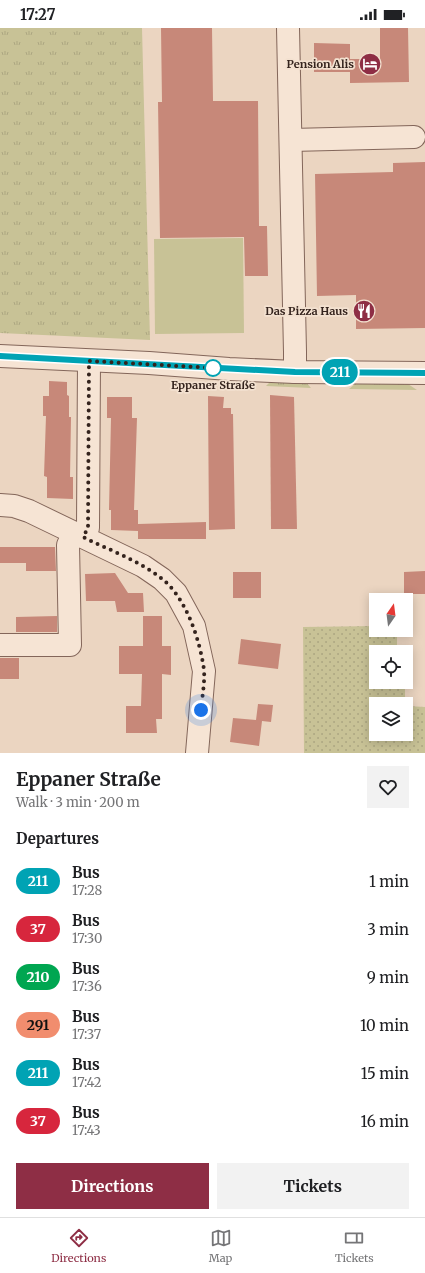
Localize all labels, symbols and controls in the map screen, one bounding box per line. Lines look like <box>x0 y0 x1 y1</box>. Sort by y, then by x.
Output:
text: 17:27 <box>20 5 55 24</box>
hotel icon: Pension Alis <box>357 51 383 77</box>
place label: Pension Alis <box>287 57 354 71</box>
restaurant icon: Das Pizza Haus <box>351 298 377 324</box>
place label: Das Pizza Haus <box>265 304 348 318</box>
marker: Eppaner Straße <box>204 359 222 377</box>
line badge: 211 <box>317 359 363 385</box>
text: 211 <box>330 363 350 381</box>
place label: Eppaner Straße <box>171 378 255 392</box>
north arrow <box>369 593 413 637</box>
map controls <box>369 593 413 741</box>
button: locate <box>369 645 413 689</box>
button: layers <box>369 697 413 741</box>
your location <box>191 700 211 720</box>
button: heart <box>367 766 409 808</box>
text: Eppaner Straße <box>16 767 161 791</box>
text: Walk · 3 min · 200 m <box>16 794 140 811</box>
text: Departures <box>16 829 99 848</box>
text: Bus <box>72 863 100 882</box>
text: 211 <box>28 872 48 890</box>
text: 1 min <box>369 872 409 891</box>
text: 17:28 <box>72 882 102 899</box>
text: Bus <box>72 911 100 930</box>
text: 37 <box>30 920 46 938</box>
text: 3 min <box>367 920 409 939</box>
text: 17:30 <box>72 930 102 947</box>
text: Bus <box>72 959 100 978</box>
text: 210 <box>26 968 50 986</box>
text: 9 min <box>367 968 409 987</box>
text: 17:36 <box>72 978 102 995</box>
text: Bus <box>72 1007 100 1026</box>
text: 291 <box>27 1016 49 1034</box>
text: 10 min <box>360 1016 409 1035</box>
text: 17:37 <box>72 1026 101 1043</box>
text: Bus <box>72 1055 100 1074</box>
text: 211 <box>28 1064 48 1082</box>
text: 15 min <box>361 1064 409 1083</box>
text: 17:42 <box>72 1074 102 1091</box>
text: Bus <box>72 1103 100 1122</box>
text: 37 <box>30 1112 46 1130</box>
text: 16 min <box>361 1112 409 1131</box>
text: 17:43 <box>72 1122 101 1139</box>
button: Directions <box>16 1163 209 1209</box>
button: Tickets <box>217 1163 409 1209</box>
tab: Directions <box>51 1227 106 1265</box>
tab: Map <box>209 1227 232 1265</box>
tab: Tickets <box>335 1227 374 1265</box>

